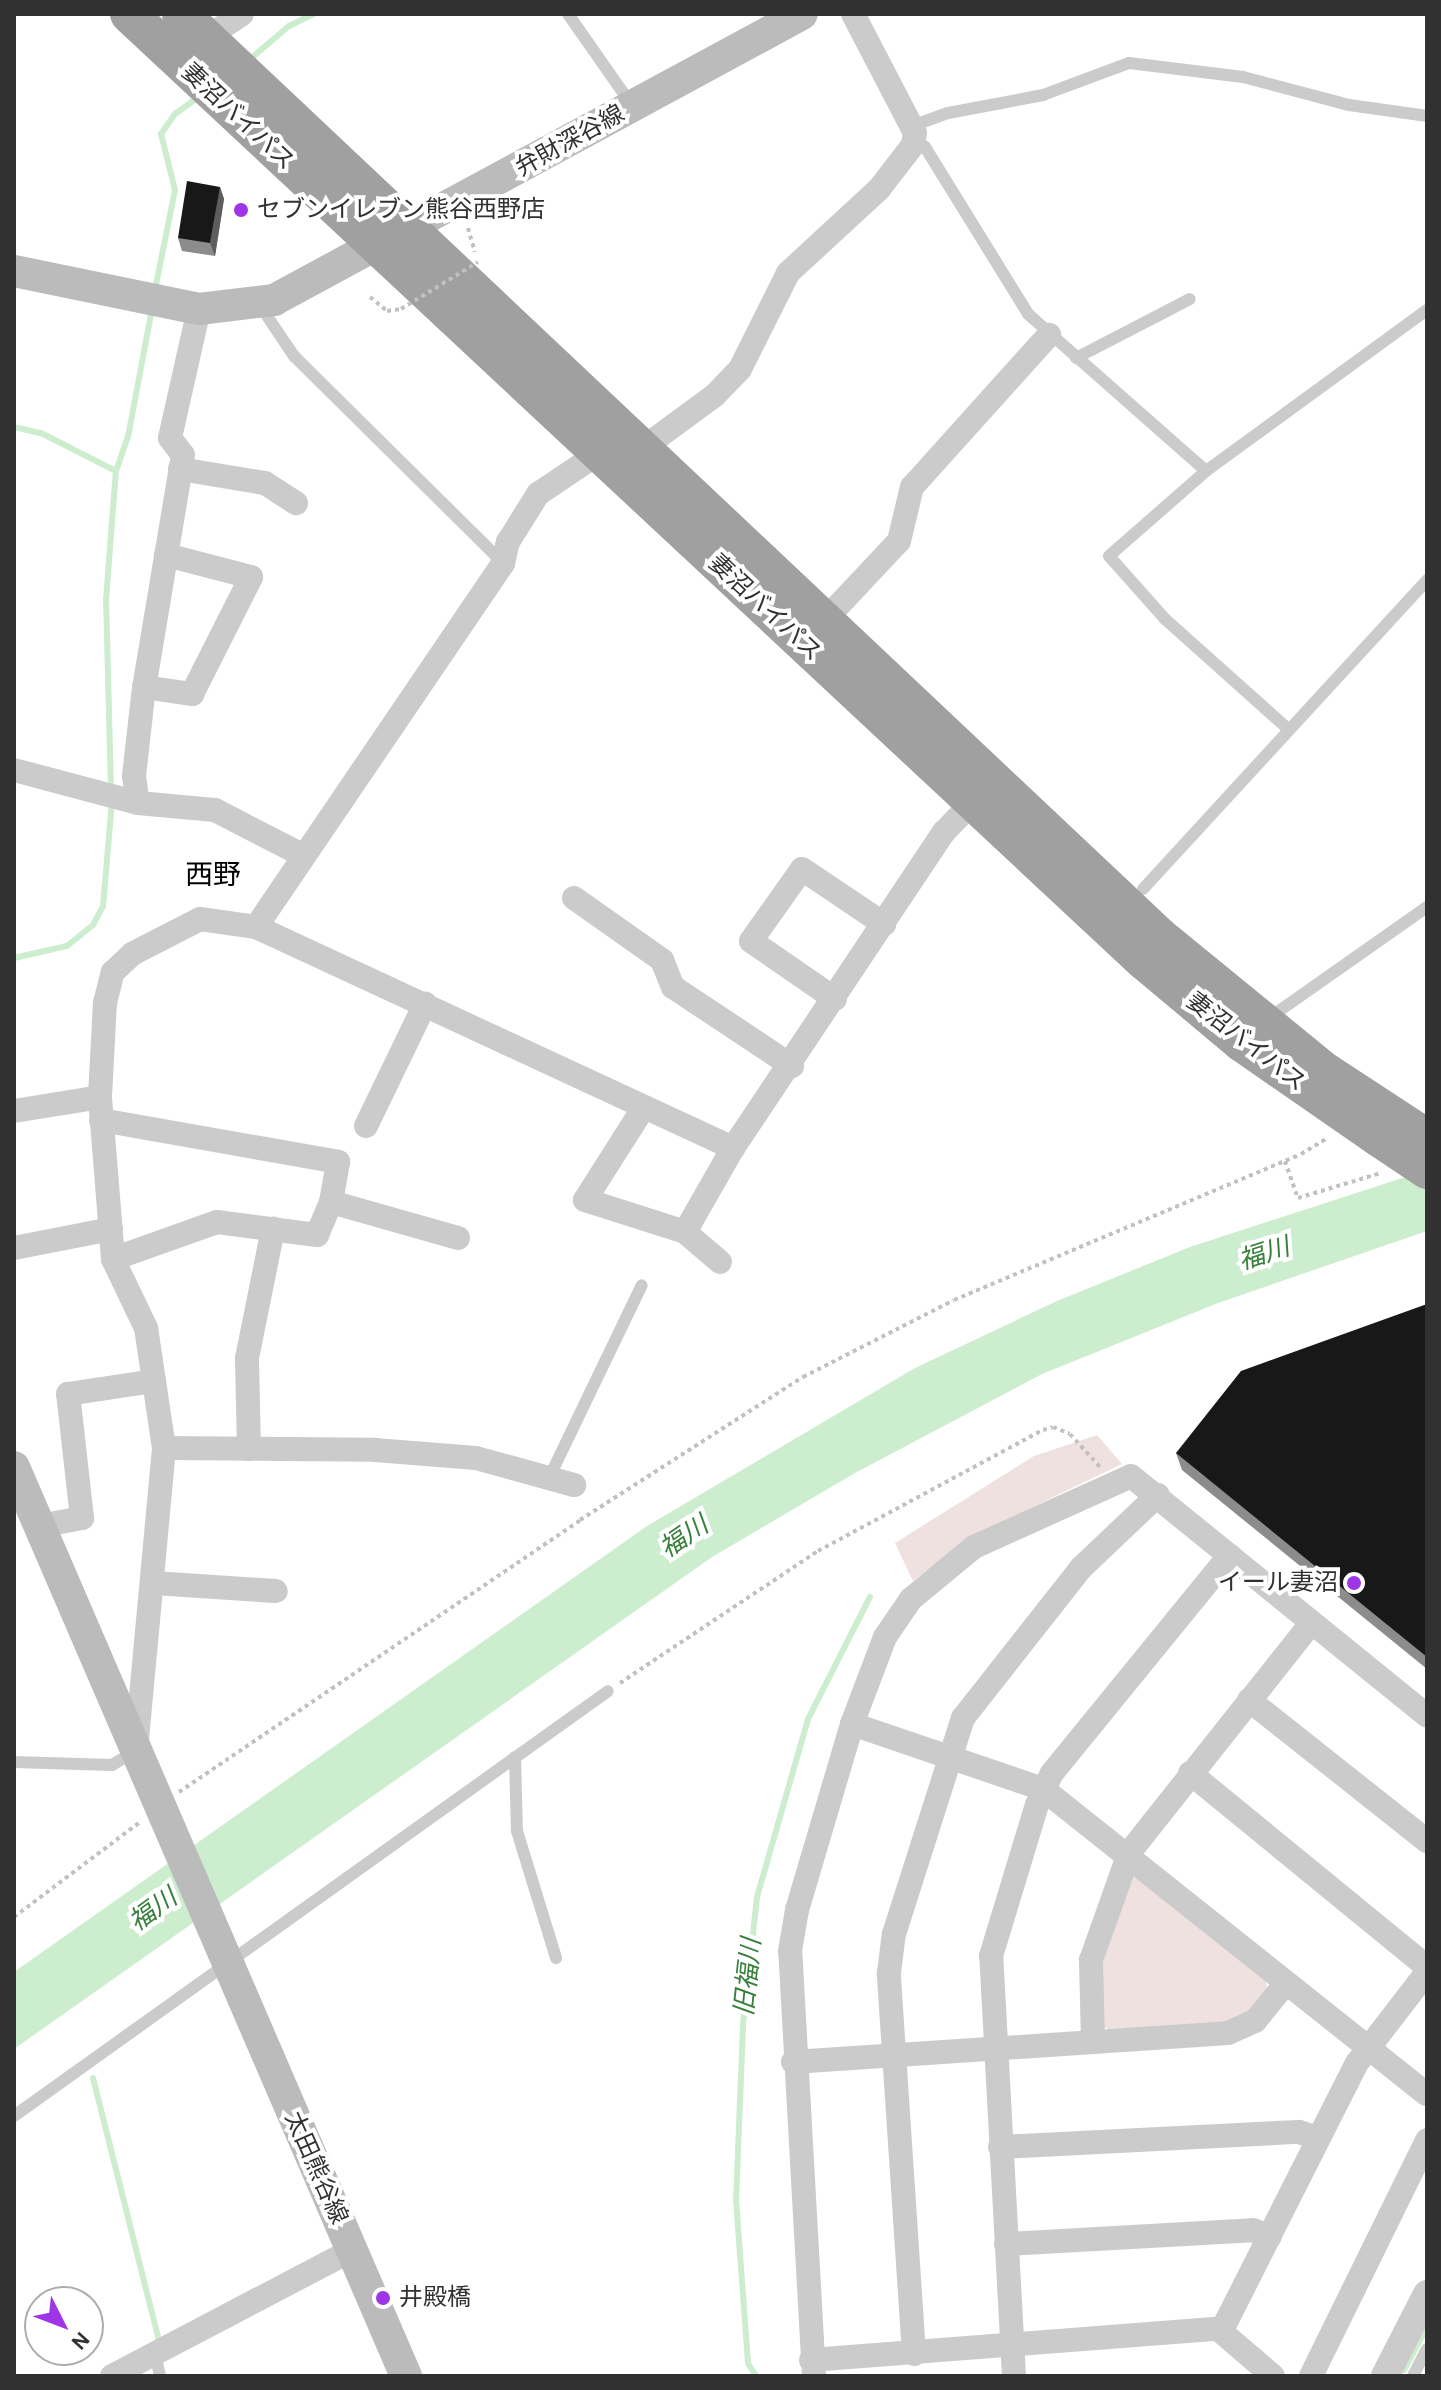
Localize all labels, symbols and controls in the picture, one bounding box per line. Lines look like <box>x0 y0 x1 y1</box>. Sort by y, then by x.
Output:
street label: 妻沼バイパス <box>176 57 300 177</box>
street label: 弁財深谷線 <box>511 99 629 183</box>
place label: セブンイレブン熊谷西野店 <box>257 196 545 224</box>
marker: セブンイレブン熊谷西野店 <box>232 201 250 219</box>
street label: 妻沼バイパス <box>703 548 827 668</box>
district label: 西野 <box>185 858 241 892</box>
street label: 妻沼バイパス <box>1180 986 1312 1098</box>
water label: 福川 <box>1234 1231 1294 1277</box>
water label: 福川 <box>654 1510 714 1564</box>
place label: イール妻沼 <box>1218 1569 1338 1597</box>
marker: イール妻沼 <box>1345 1574 1363 1592</box>
water label: 福川 <box>123 1882 183 1938</box>
water label: 旧福川 <box>728 1937 768 2017</box>
street label: 太田熊谷線 <box>278 2107 354 2229</box>
place label: 井殿橋 <box>399 2284 471 2312</box>
north arrow <box>24 2286 104 2366</box>
marker: 井殿橋 <box>374 2289 392 2307</box>
text: N <box>65 2326 95 2355</box>

